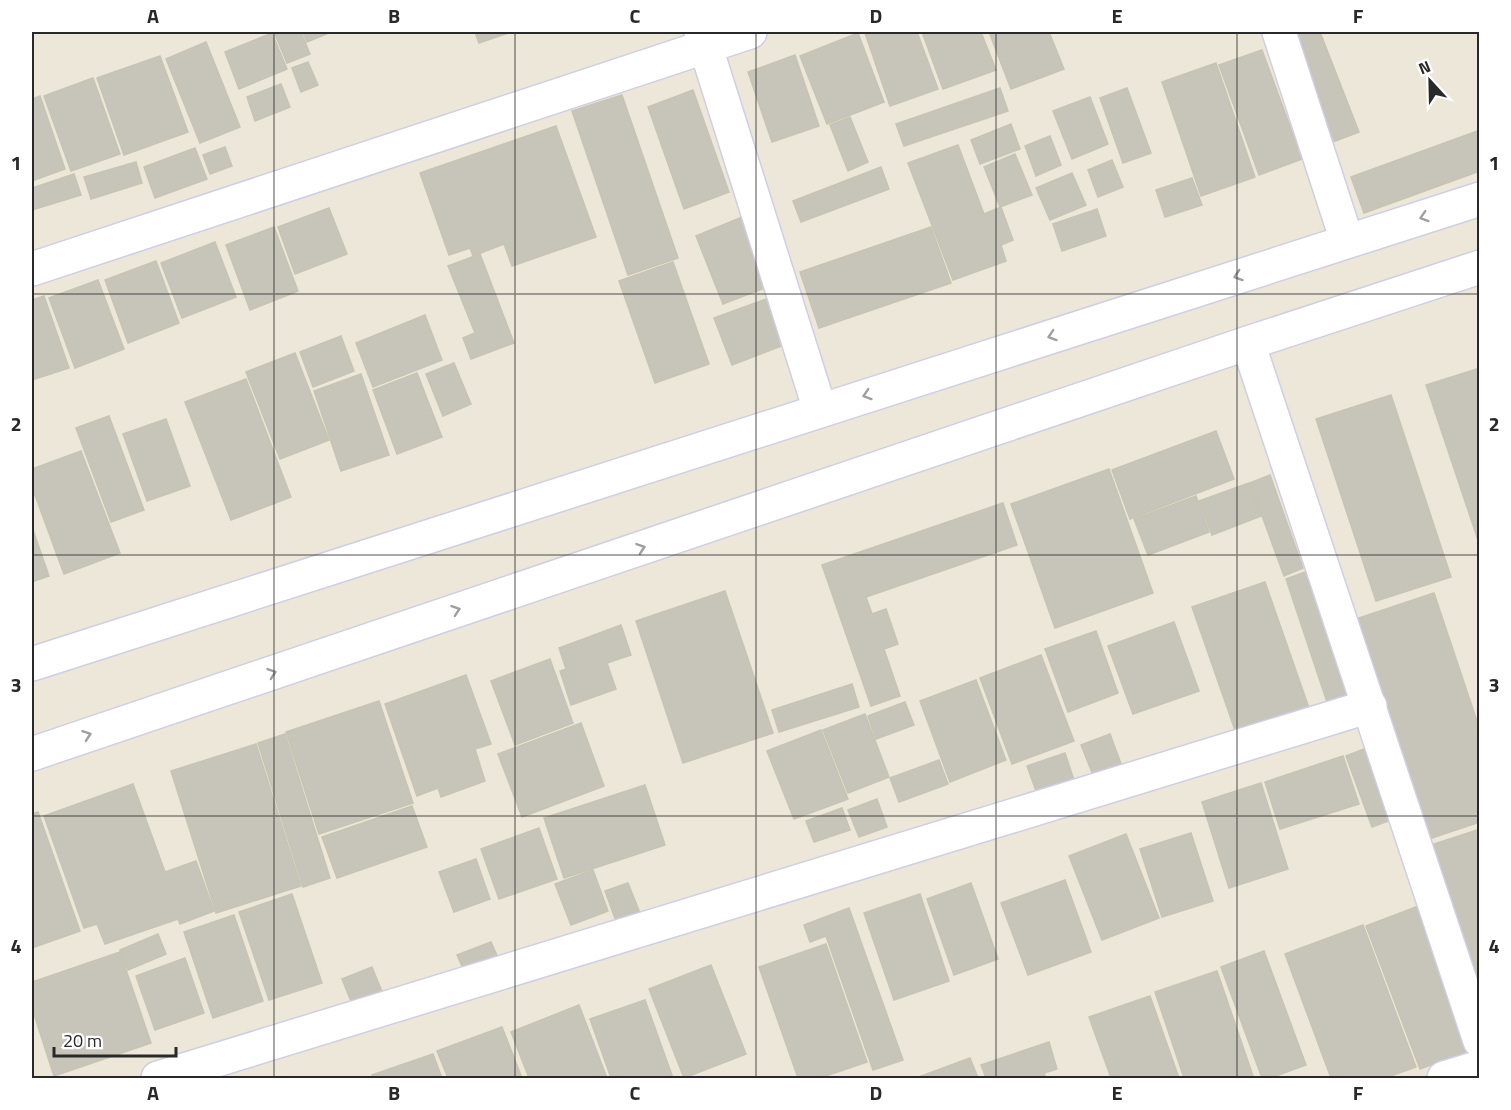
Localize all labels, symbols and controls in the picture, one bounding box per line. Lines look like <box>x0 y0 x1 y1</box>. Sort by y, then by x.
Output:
text: A <box>147 0 159 31</box>
text: B <box>388 0 400 31</box>
text: C <box>630 0 641 31</box>
text: D <box>870 0 882 31</box>
text: E <box>1111 0 1123 31</box>
text: F <box>1353 0 1364 31</box>
north arrow <box>1400 51 1460 111</box>
text: N <box>1415 54 1434 80</box>
text: 1 <box>10 147 22 178</box>
text: 1 <box>1488 147 1500 178</box>
one-way arrow <box>1419 210 1430 222</box>
one-way arrow <box>1233 269 1244 282</box>
one-way arrow <box>1047 329 1058 341</box>
one-way arrow <box>862 388 873 401</box>
text: 2 <box>10 408 22 439</box>
text: 2 <box>1488 408 1500 439</box>
one-way arrow <box>635 543 646 555</box>
one-way arrow <box>450 605 461 618</box>
one-way arrow <box>266 667 277 680</box>
text: 3 <box>10 669 22 700</box>
text: 3 <box>1488 669 1500 700</box>
one-way arrow <box>81 730 92 743</box>
text: 4 <box>10 930 22 961</box>
text: 4 <box>1488 930 1500 961</box>
scale bar <box>54 1020 176 1058</box>
text: 20 m <box>63 1027 102 1054</box>
text: A <box>147 1077 159 1108</box>
text: B <box>388 1077 400 1108</box>
text: C <box>630 1077 641 1108</box>
text: D <box>870 1077 882 1108</box>
text: E <box>1111 1077 1123 1108</box>
text: F <box>1353 1077 1364 1108</box>

